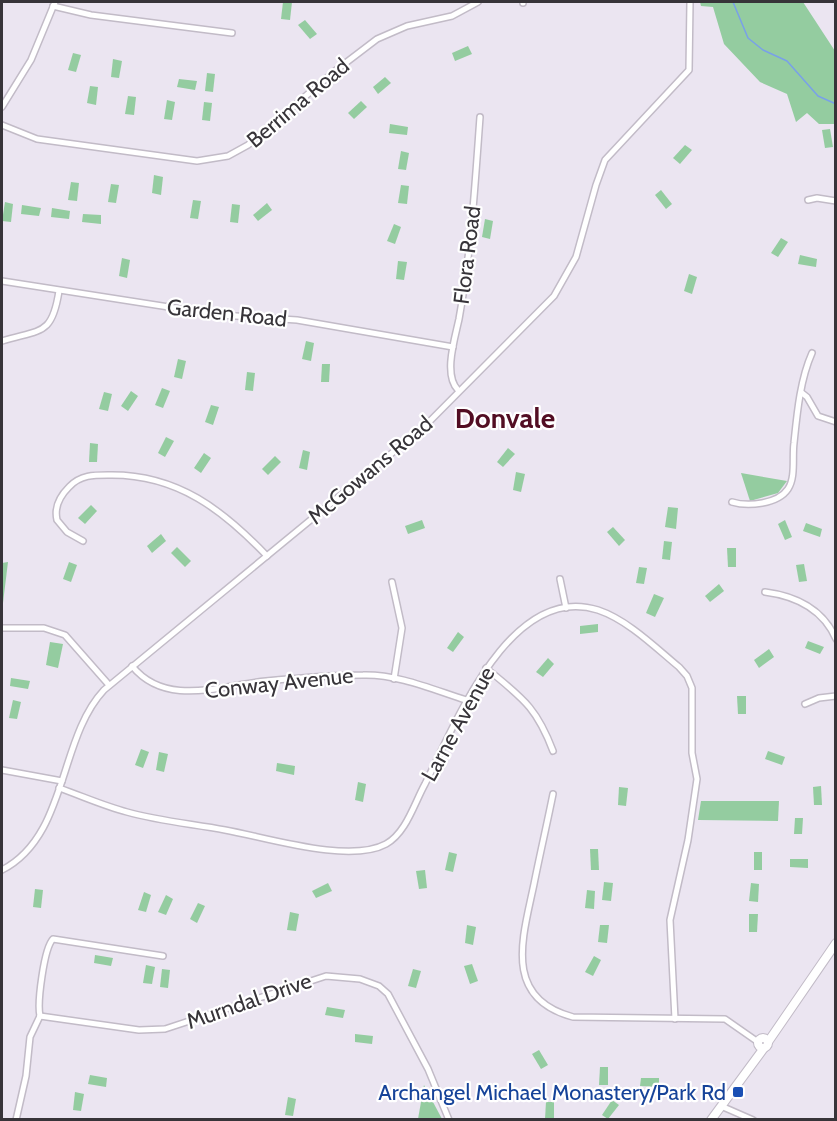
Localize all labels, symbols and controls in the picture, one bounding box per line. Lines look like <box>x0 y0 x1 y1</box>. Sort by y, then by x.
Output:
street label: Berrima Road <box>241 52 355 154</box>
street label: Flora Road <box>448 204 486 306</box>
street label: Garden Road <box>166 293 288 333</box>
district label: Donvale <box>455 401 555 435</box>
street label: McGowans Road <box>302 410 438 530</box>
street label: Conway Avenue <box>203 662 355 704</box>
street label: Larne Avenue <box>415 662 501 786</box>
street label: Murndal Drive <box>183 967 315 1035</box>
place label: Archangel Michael Monastery/Park Rd <box>378 1079 726 1106</box>
marker: Archangel Michael Monastery/Park Rd <box>731 1085 745 1099</box>

